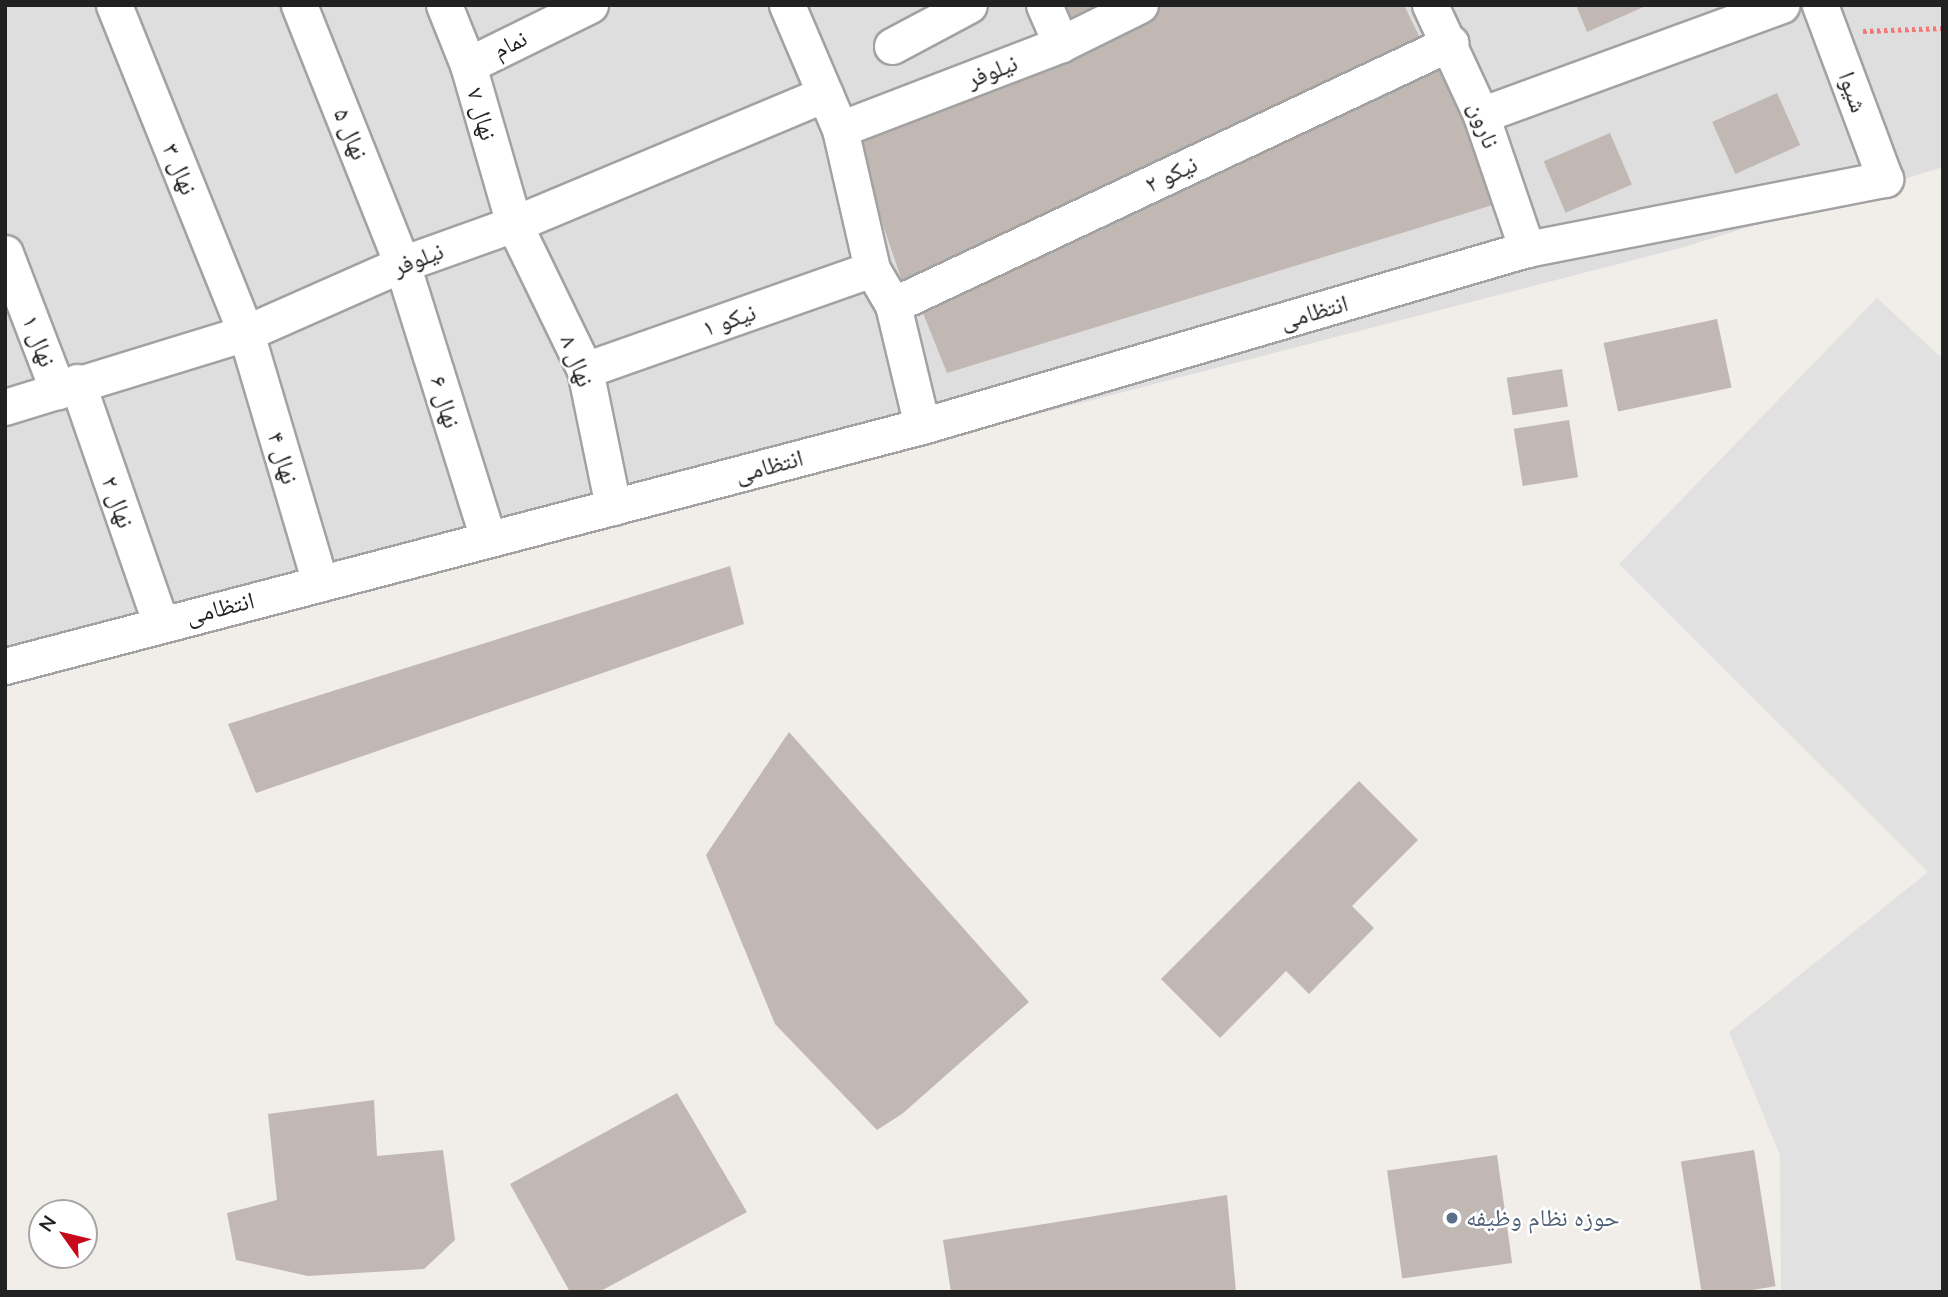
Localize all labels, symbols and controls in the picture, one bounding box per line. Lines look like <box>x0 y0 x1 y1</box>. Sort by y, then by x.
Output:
street label: نمام <box>488 24 532 64</box>
street label: نیلوفر <box>963 48 1021 94</box>
street label: شیوا <box>1832 68 1874 116</box>
street label: نهال ۷ <box>461 84 503 144</box>
street label: نارون <box>1462 98 1506 152</box>
street label: نهال ۵ <box>328 104 374 164</box>
street label: نهال ۳ <box>157 139 203 199</box>
street label: نیکو ۲ <box>1140 149 1202 199</box>
street label: نیلوفر <box>389 236 447 282</box>
street label: انتظامی <box>1277 289 1351 335</box>
street label: نیکو ۱ <box>699 298 759 342</box>
street label: نهال ۱ <box>16 311 62 371</box>
street label: نهال ۸ <box>554 331 600 391</box>
street label: نهال ۶ <box>423 372 467 432</box>
street label: نهال ۴ <box>261 428 305 488</box>
street label: انتظامی <box>732 443 806 489</box>
street label: نهال ۲ <box>96 472 140 532</box>
street label: انتظامی <box>183 586 257 630</box>
north arrow <box>28 1199 98 1269</box>
place label: حوزه نظام وظیفه <box>1466 1204 1619 1232</box>
marker: حوزه نظام وظیفه <box>1444 1210 1460 1226</box>
text: N <box>33 1211 61 1236</box>

